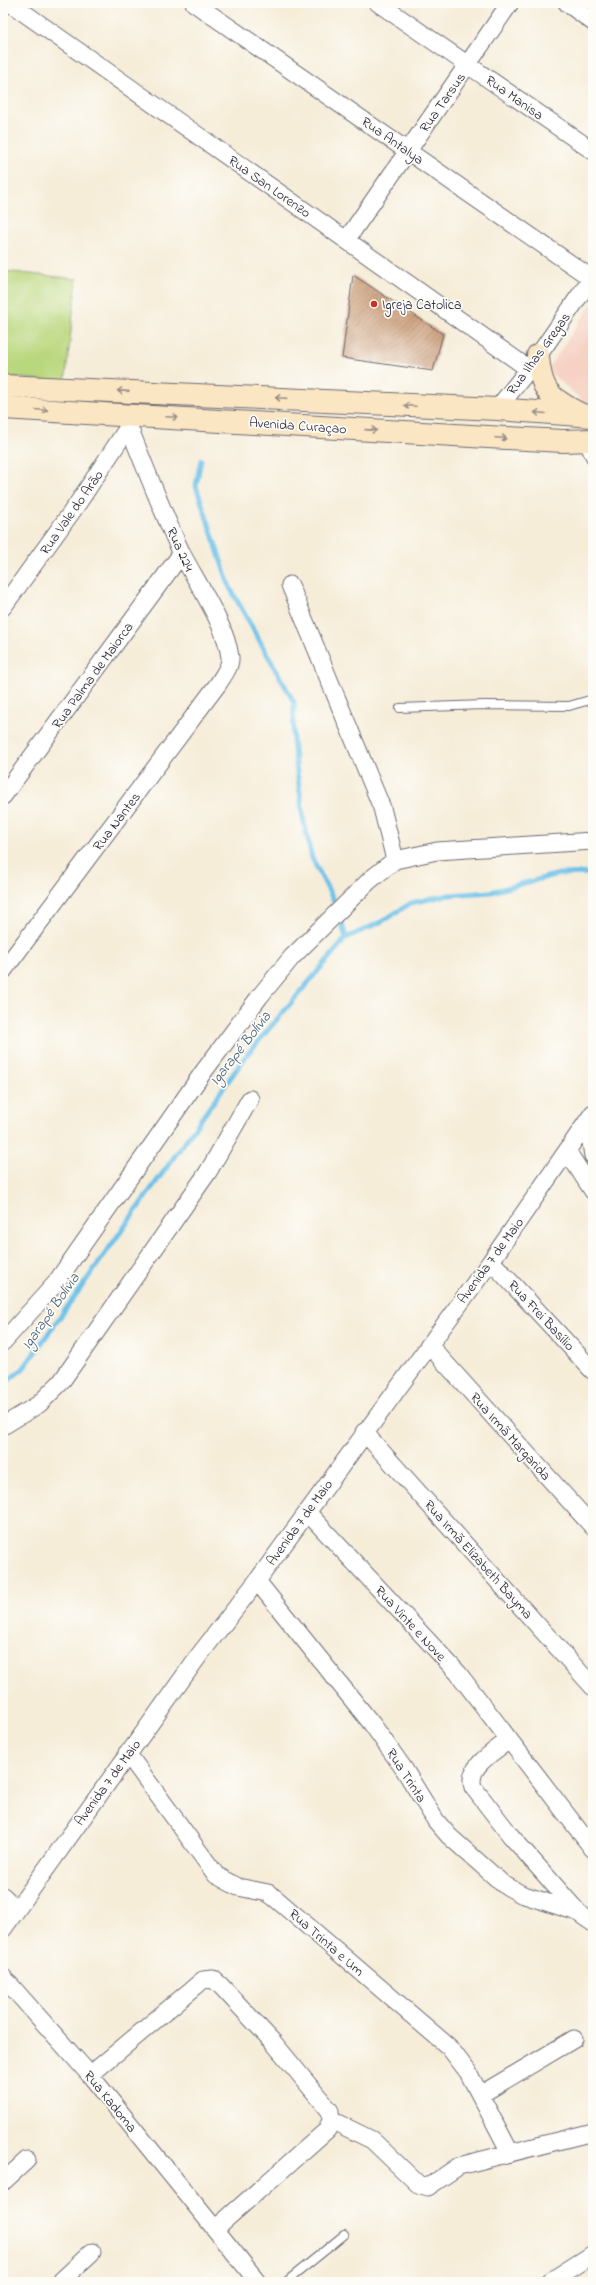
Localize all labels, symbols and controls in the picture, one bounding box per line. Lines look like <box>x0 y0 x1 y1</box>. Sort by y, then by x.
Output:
street label: Rua Tarsus <box>415 69 472 137</box>
street label: Rua Manisa <box>481 70 548 126</box>
street label: Rua Antalya <box>356 112 428 171</box>
street label: Rua San Lorenzo <box>223 151 315 224</box>
place label: Igreja Catolica <box>382 295 462 317</box>
marker: Igreja Catolica <box>369 299 379 309</box>
street label: Rua Ilhas Gregas <box>502 308 577 400</box>
one-way arrow <box>117 387 130 395</box>
one-way arrow <box>275 395 288 402</box>
one-way arrow <box>404 402 417 409</box>
one-way arrow <box>35 407 48 414</box>
one-way arrow <box>534 409 547 417</box>
street label: Avenida Curaçao <box>248 413 347 440</box>
one-way arrow <box>165 414 178 421</box>
one-way arrow <box>364 426 377 433</box>
one-way arrow <box>494 434 507 441</box>
street label: Rua Vale do Arão <box>35 466 109 559</box>
street label: Rua 224 <box>160 524 199 575</box>
street label: Rua Palma de Maiorca <box>47 618 139 734</box>
street label: Rua Nantes <box>88 788 146 856</box>
water label: Igarapé Bolívia <box>205 1006 278 1091</box>
street label: Avenida 7 de Maio <box>453 1214 530 1308</box>
water label: Igarapé Bolívia <box>16 1268 87 1355</box>
street label: Rua Frei Basílio <box>502 1276 579 1356</box>
street label: Rua Irmã Margarida <box>464 1388 555 1486</box>
street label: Avenida 7 de Maio <box>262 1476 339 1570</box>
street label: Rua Irmã Elizabeth Bayma <box>418 1496 537 1625</box>
street label: Rua Vinte e Nove <box>369 1582 451 1667</box>
street label: Avenida 7 de Maio <box>70 1736 147 1830</box>
street label: Rua Trinta <box>380 1745 431 1807</box>
street label: Rua Trinta e Um <box>284 1904 368 1982</box>
street label: Rua Kadoma <box>78 2066 142 2138</box>

